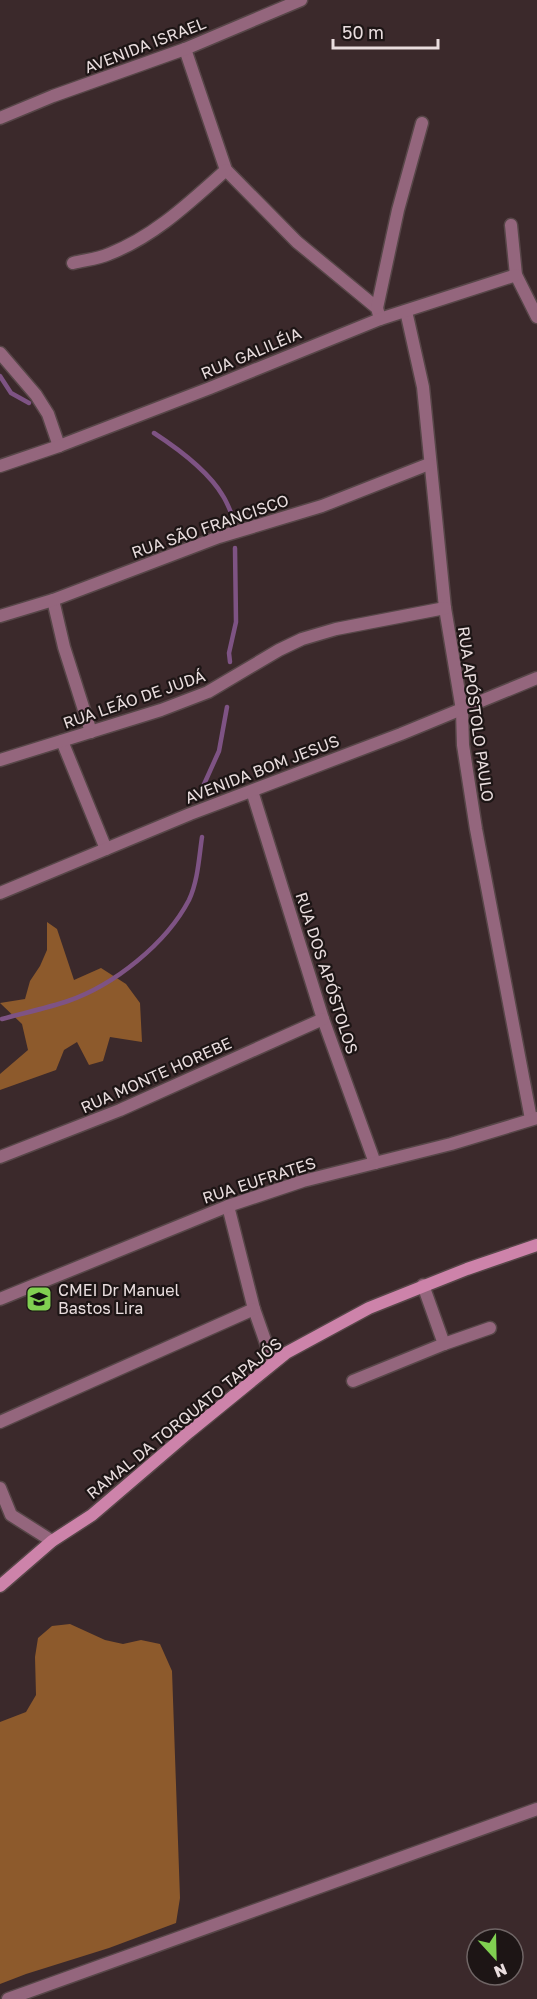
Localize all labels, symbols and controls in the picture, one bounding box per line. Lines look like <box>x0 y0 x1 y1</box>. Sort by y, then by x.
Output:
scale bar <box>333 12 438 50</box>
street label: AVENIDA ISRAEL <box>82 13 208 77</box>
text: 50 m <box>342 21 384 43</box>
street label: RUA GALILÉIA <box>198 323 304 383</box>
street label: RUA SÃO FRANCISCO <box>129 490 291 562</box>
street label: RUA APÓSTOLO PAULO <box>454 625 498 803</box>
street label: RUA LEÃO DE JUDÁ <box>60 665 208 733</box>
street label: AVENIDA BOM JESUS <box>182 730 342 808</box>
street label: RUA DOS APÓSTOLOS <box>291 890 363 1056</box>
street label: RUA MONTE HOREBE <box>77 1033 235 1117</box>
street label: RUA EUFRATES <box>200 1152 318 1208</box>
place label: CMEI Dr Manuel Bastos Lira <box>58 1280 180 1318</box>
school or university icon: CMEI Dr Manuel Bastos Lira <box>24 1284 54 1314</box>
street label: RAMAL DA TORQUATO TAPAJÓS <box>82 1333 286 1503</box>
north arrow <box>465 1927 525 1987</box>
text: N <box>491 1959 510 1982</box>

